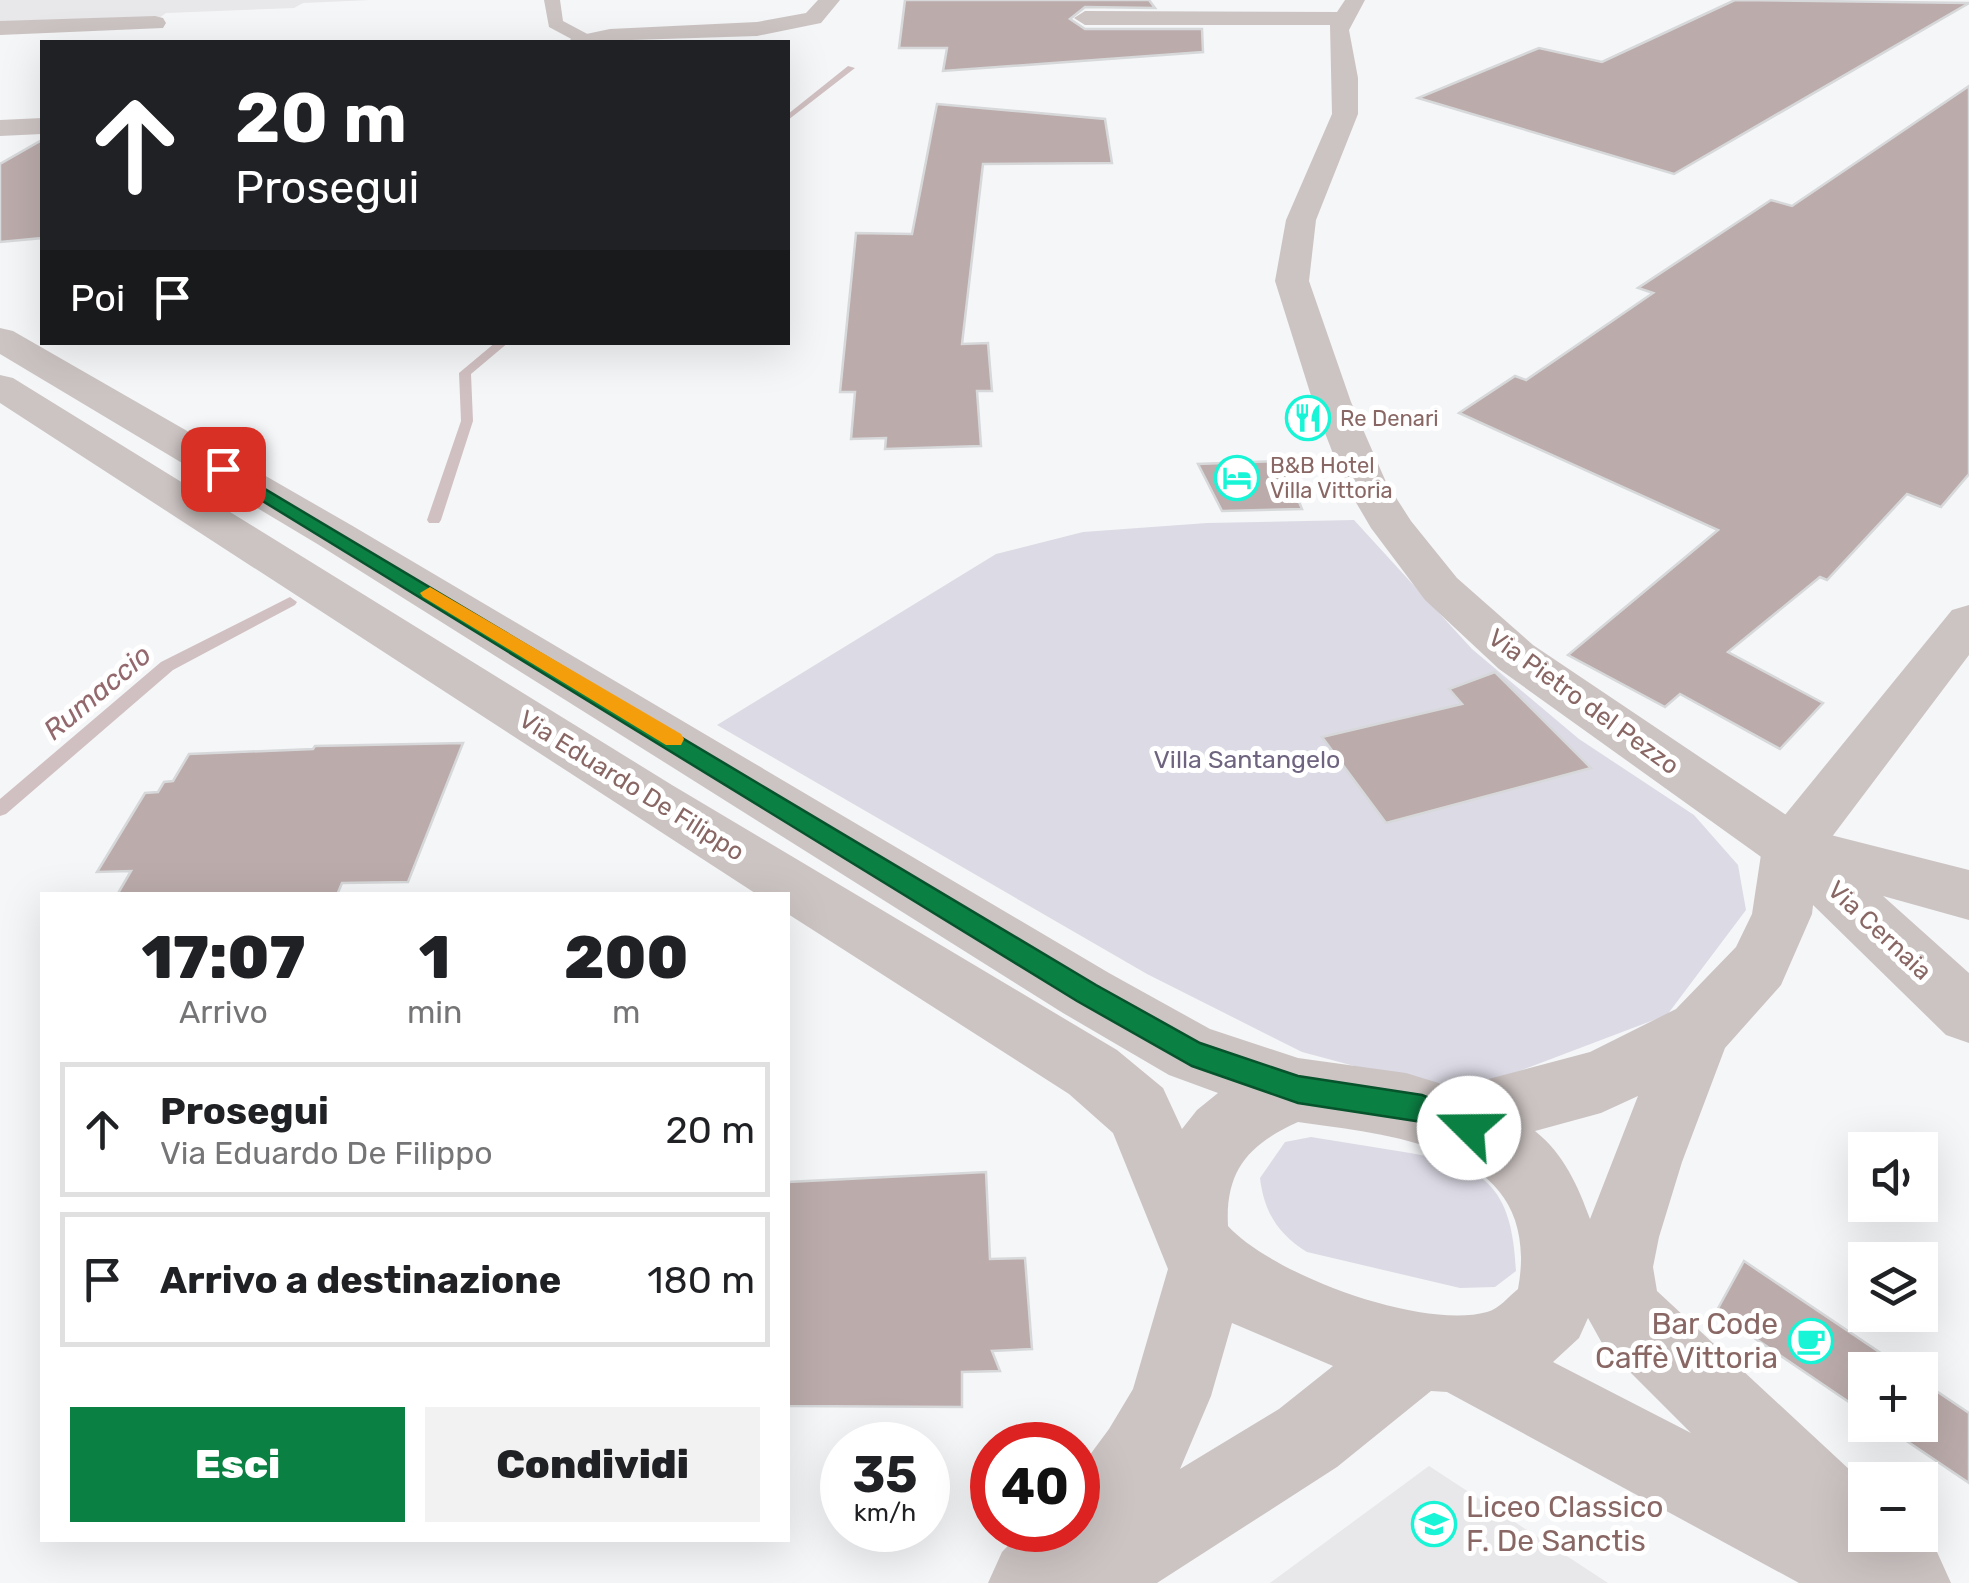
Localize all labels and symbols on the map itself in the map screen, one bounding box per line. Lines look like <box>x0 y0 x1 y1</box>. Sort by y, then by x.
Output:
restaurant icon: Re Denari <box>1285 395 1331 441</box>
place label: Re Denari <box>1340 405 1439 432</box>
pin <box>181 427 266 512</box>
place label: B&B Hotel Villa Vittoria <box>1270 452 1393 504</box>
hotel icon: B&B Hotel Villa Vittoria <box>1214 455 1260 501</box>
street label: Via Pietro del Pezzo <box>1483 623 1685 780</box>
water label: Rumaccio <box>37 638 158 747</box>
street label: Via Eduardo De Filippo <box>514 704 750 867</box>
park label: Villa Santangelo <box>1154 745 1340 774</box>
street label: Via Cernaia <box>1822 875 1938 986</box>
position arrow <box>1417 1076 1521 1180</box>
place label: Bar Code Caffè Vittoria <box>1595 1306 1778 1376</box>
cafe icon: Bar Code Caffè Vittoria <box>1788 1318 1834 1364</box>
speed limit sign: 40 <box>970 1422 1100 1552</box>
place label: Liceo Classico F. De Sanctis <box>1466 1489 1664 1559</box>
school or university icon: Liceo Classico F. De Sanctis <box>1411 1501 1457 1547</box>

